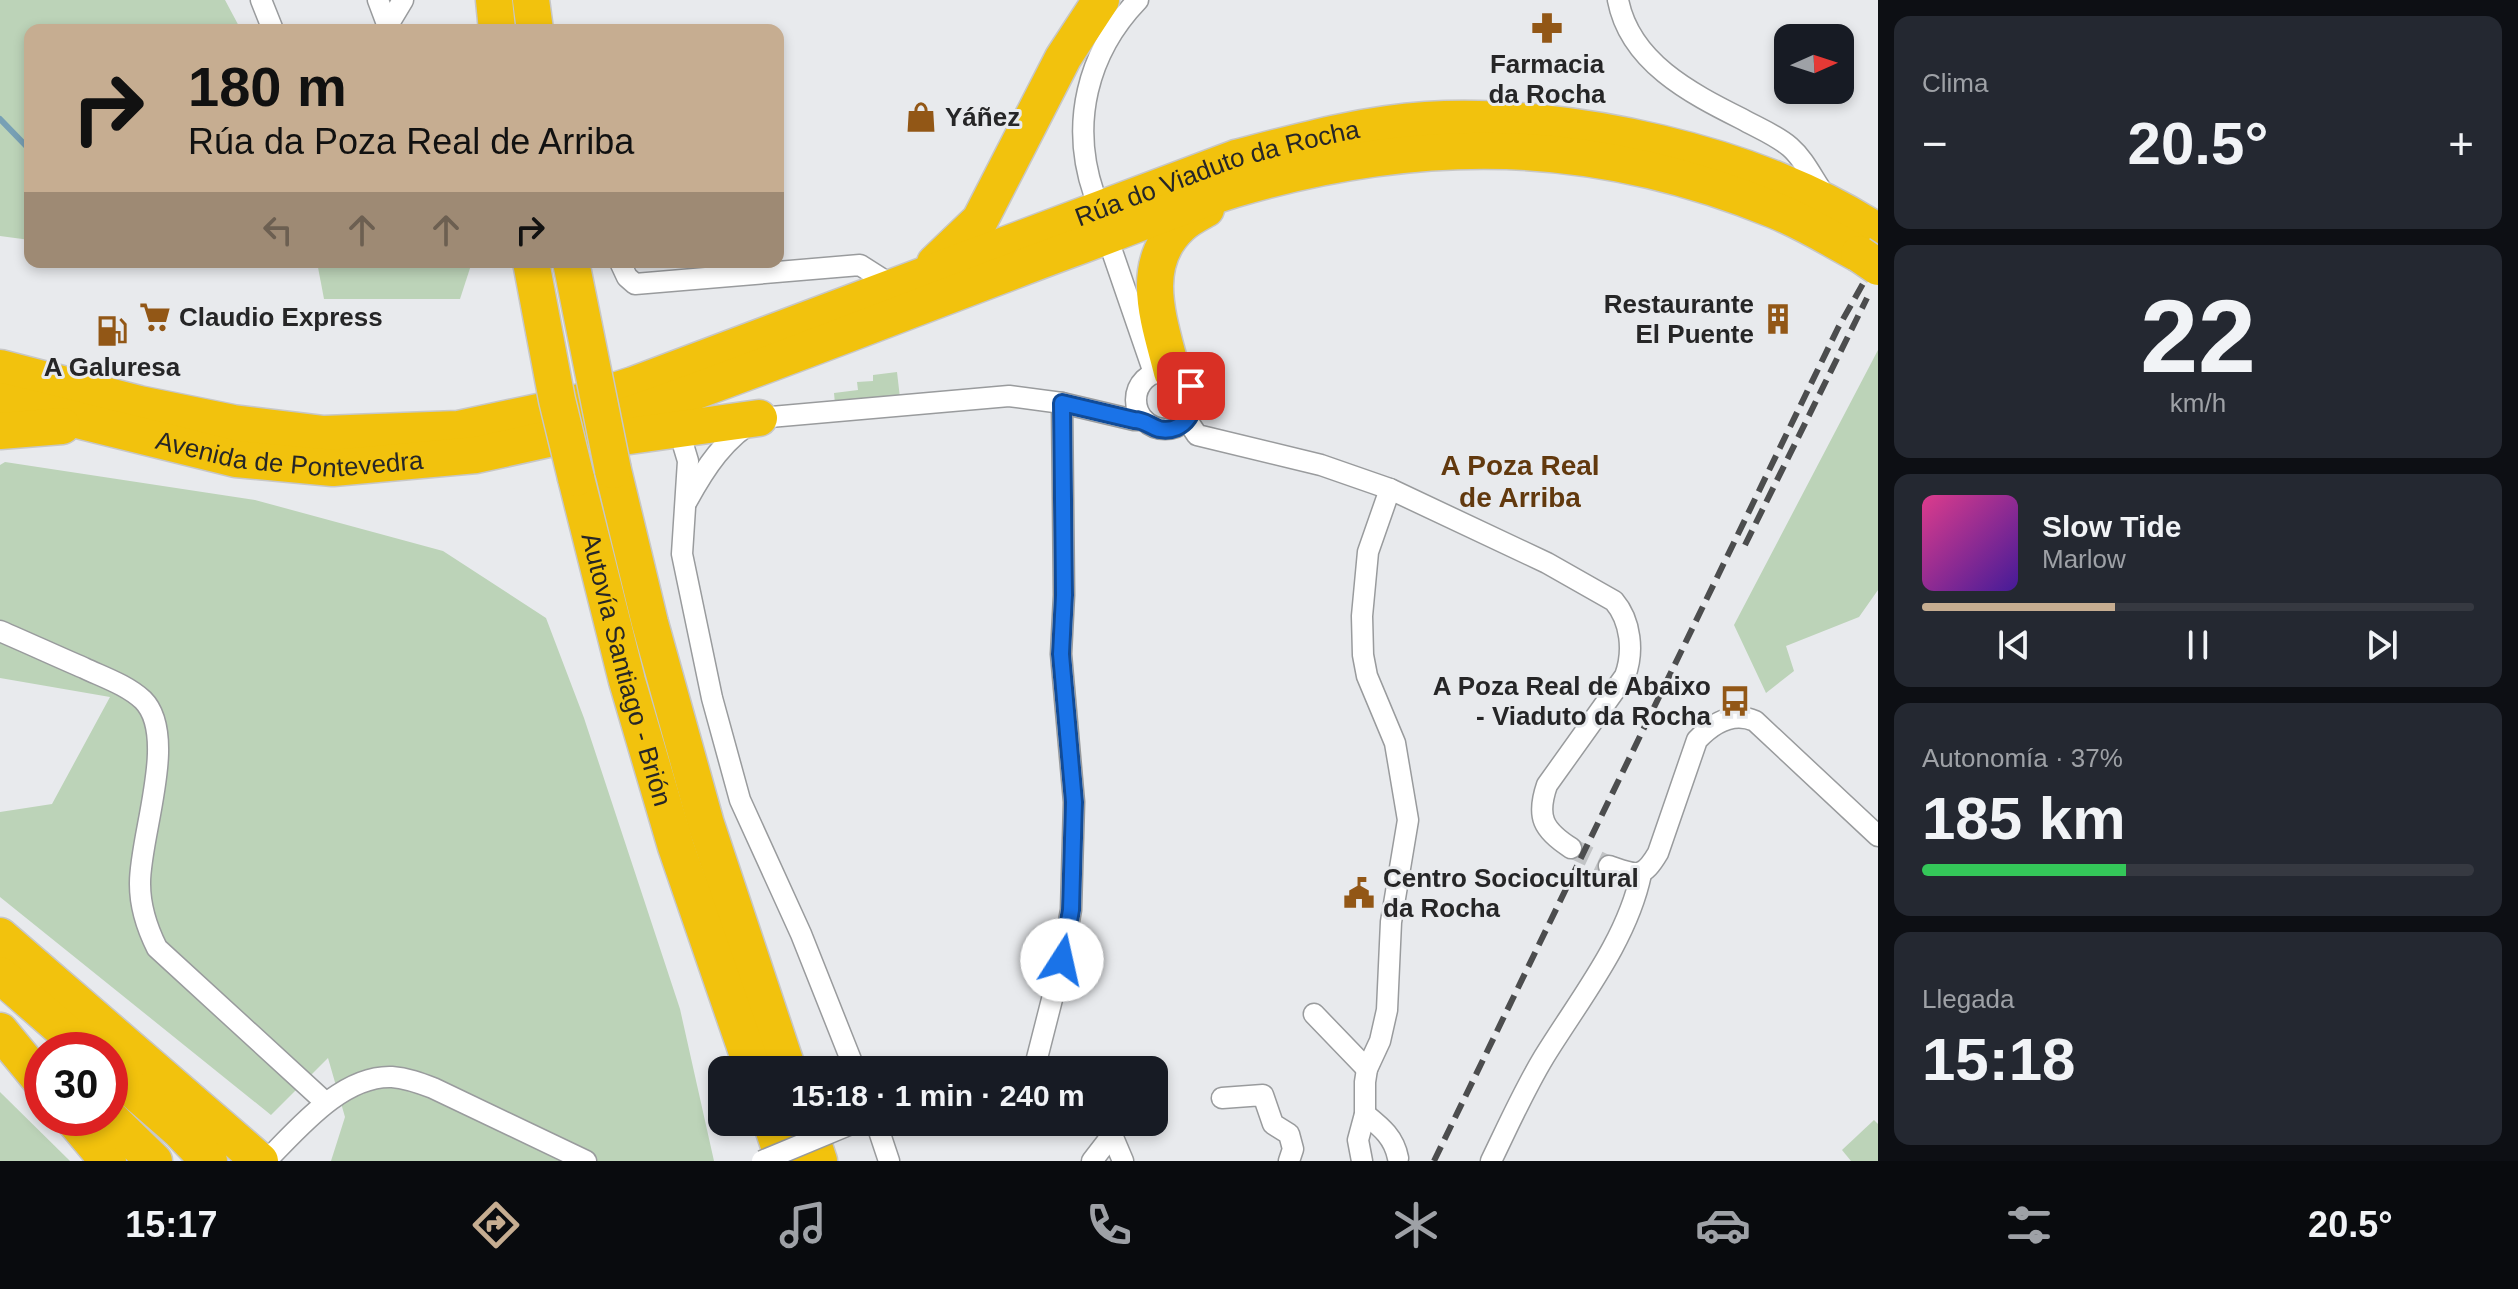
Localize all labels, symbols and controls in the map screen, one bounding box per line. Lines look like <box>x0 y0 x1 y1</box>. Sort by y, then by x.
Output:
pharmacy icon: Farmacia da Rocha <box>1530 11 1564 45</box>
north arrow <box>1774 24 1854 104</box>
map controls <box>1774 24 1854 104</box>
place label: Farmacia da Rocha <box>1488 49 1606 109</box>
text: 180 m <box>188 55 347 118</box>
icon: right <box>56 56 160 160</box>
text: Clima <box>1922 68 1988 98</box>
shop icon: Yáñez <box>904 100 938 134</box>
place label: Yáñez <box>945 102 1020 132</box>
text: 20.5° <box>2128 110 2268 177</box>
street label: Rúa do Viaduto da Rocha <box>1071 114 1362 232</box>
text: − <box>1922 119 1948 168</box>
text: + <box>2448 119 2474 168</box>
text: Rúa da Poza Real de Arriba <box>188 121 634 162</box>
icon: left <box>256 208 300 252</box>
icon: ahead <box>340 208 384 252</box>
icon: ahead <box>424 208 468 252</box>
icon: right <box>508 208 552 252</box>
text: 22 <box>2140 278 2256 394</box>
place label: Restaurante El Puente <box>1604 289 1754 349</box>
supermarket icon: Claudio Express <box>138 300 172 334</box>
place label: Claudio Express <box>179 302 383 332</box>
building icon: Restaurante El Puente <box>1761 302 1795 336</box>
fuel station icon: A Galuresa <box>95 314 129 348</box>
place label: A Galuresa <box>44 352 181 382</box>
pin <box>1157 352 1225 420</box>
icon: arrive <box>1169 364 1213 408</box>
text: km/h <box>2170 388 2226 418</box>
street label: Avenida de Pontevedra <box>153 425 425 483</box>
district label: A Poza Real de Arriba <box>1440 450 1600 513</box>
text: Slow Tide <box>2042 510 2181 543</box>
street label: Autovía Santiago - Brión <box>575 530 678 810</box>
text: Marlow <box>2042 544 2126 574</box>
icon: previous <box>1992 623 2036 667</box>
icon: pause <box>2176 623 2220 667</box>
icon: next <box>2360 623 2404 667</box>
place label: A Poza Real de Abaixo - Viaduto da Rocha <box>1433 671 1712 731</box>
bus stop icon: A Poza Real de Abaixo - Viaduto da Rocha <box>1718 684 1752 718</box>
text: Autonomía · 37% <box>1922 743 2123 773</box>
text: 185 km <box>1922 785 2126 852</box>
place label: Centro Sociocultural da Rocha <box>1383 863 1639 923</box>
public building icon: Centro Sociocultural da Rocha <box>1342 876 1376 910</box>
position arrow <box>1020 918 1104 1002</box>
text: Llegada <box>1922 984 2015 1014</box>
text: 15:18 <box>1922 1026 2075 1093</box>
speed limit sign: 30 <box>24 1032 128 1136</box>
text: 15:18 · 1 min · 240 m <box>791 1079 1085 1112</box>
icon: directions <box>468 1197 524 1253</box>
icon: music <box>775 1197 831 1253</box>
icon: phone <box>1081 1197 1137 1253</box>
icon: climate <box>1388 1197 1444 1253</box>
icon: car <box>1695 1197 1751 1253</box>
icon: filters <box>2001 1197 2057 1253</box>
text: 15:17 <box>125 1204 217 1245</box>
text: 20.5° <box>2308 1204 2393 1245</box>

